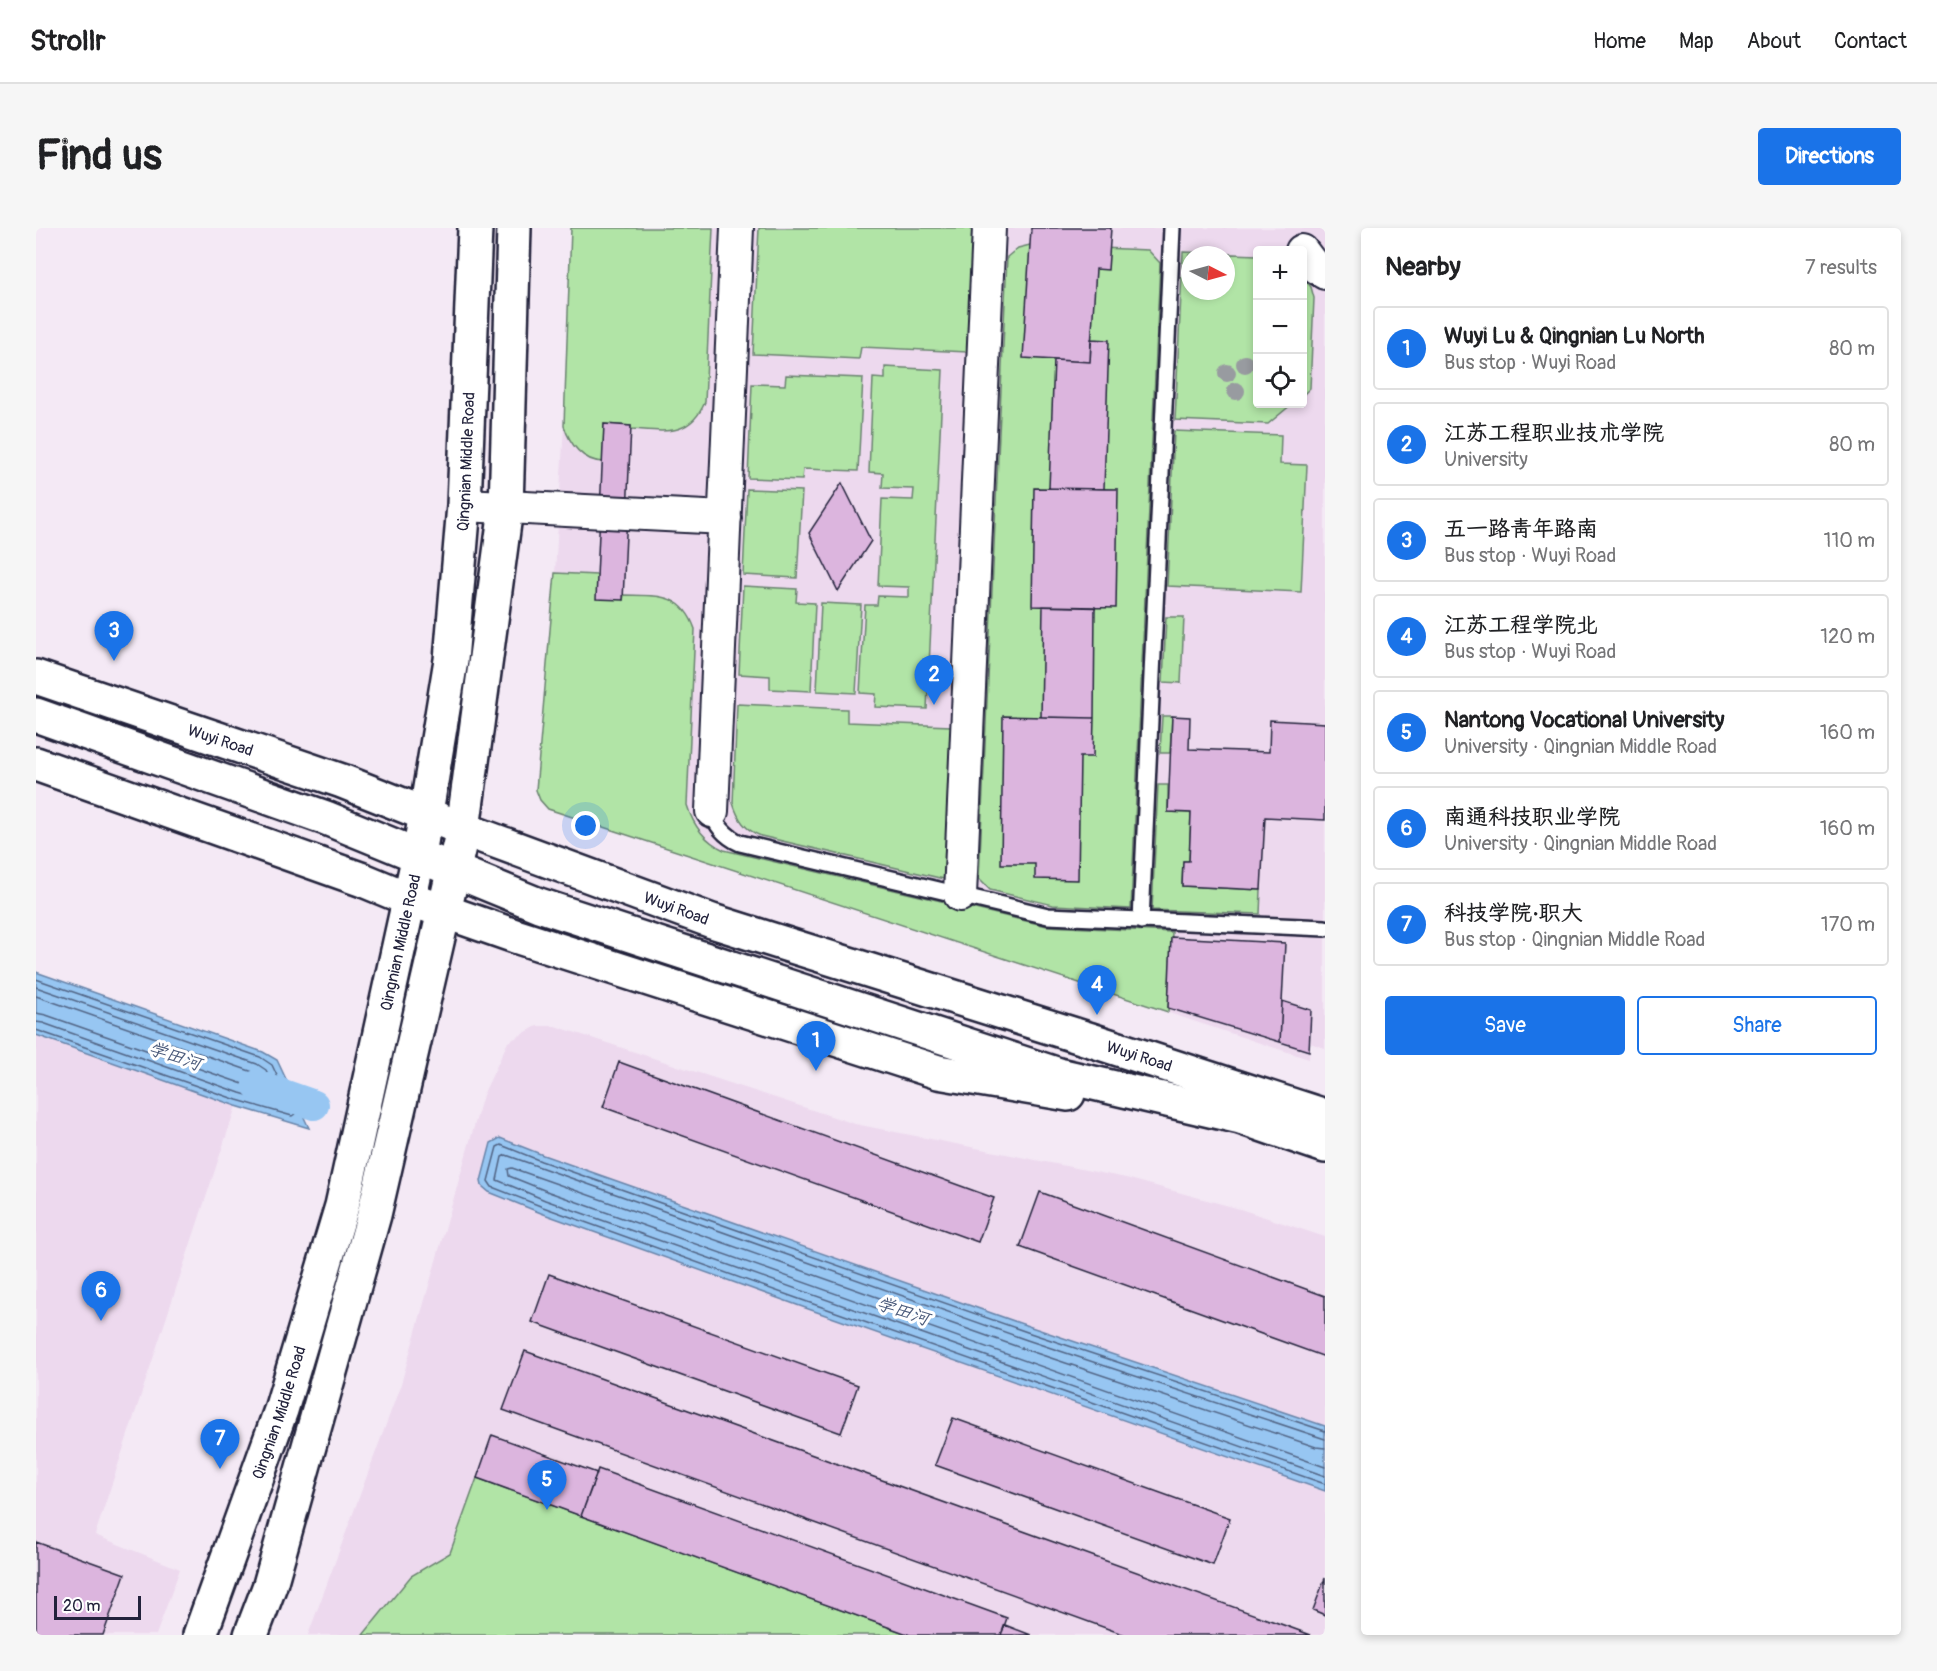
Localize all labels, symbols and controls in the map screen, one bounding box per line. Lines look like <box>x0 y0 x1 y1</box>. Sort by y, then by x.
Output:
text: Strollr <box>30 24 105 59</box>
text: Home <box>1593 28 1646 55</box>
text: Map <box>1679 28 1714 55</box>
text: About <box>1747 28 1801 55</box>
text: Contact <box>1834 28 1907 55</box>
button: Directions <box>1758 128 1901 185</box>
text: Find us <box>36 130 162 182</box>
north arrow <box>1181 246 1235 300</box>
map controls <box>1253 246 1307 408</box>
button: + <box>1253 246 1307 300</box>
text: Nearby <box>1385 251 1461 283</box>
text: 7 results <box>1805 255 1877 280</box>
button: − <box>1253 300 1307 354</box>
text: Wuyi Lu & Qingnian Lu North <box>1444 322 1705 350</box>
text: 1 <box>1403 336 1410 361</box>
text: 80 m <box>1829 336 1875 361</box>
text: Bus stop · Wuyi Road <box>1444 350 1616 375</box>
button: locate <box>1253 354 1307 408</box>
street label: Qingnian Middle Road <box>453 392 479 532</box>
text: 江苏工程职业技术学院 <box>1444 419 1664 447</box>
text: 2 <box>1401 432 1412 457</box>
text: 80 m <box>1829 432 1875 457</box>
text: University <box>1444 447 1528 472</box>
text: 五一路青年路南 <box>1444 515 1598 543</box>
text: 3 <box>1401 528 1412 553</box>
text: 110 m <box>1824 528 1875 553</box>
text: Bus stop · Wuyi Road <box>1444 543 1616 568</box>
text: 江苏工程学院北 <box>1444 611 1598 639</box>
pin: 3 <box>94 612 134 661</box>
text: 4 <box>1401 624 1412 649</box>
text: 120 m <box>1820 624 1875 649</box>
text: Bus stop · Wuyi Road <box>1444 639 1616 664</box>
pin: 2 <box>914 656 954 705</box>
text: Nantong Vocational University <box>1444 706 1724 734</box>
street label: Wuyi Road <box>185 720 256 761</box>
text: 5 <box>1401 720 1412 745</box>
text: 160 m <box>1820 720 1875 745</box>
text: University · Qingnian Middle Road <box>1444 734 1717 759</box>
text: 南通科技职业学院 <box>1444 803 1620 831</box>
your location <box>571 811 600 840</box>
text: 6 <box>1401 816 1412 841</box>
text: 160 m <box>1820 816 1875 841</box>
text: University · Qingnian Middle Road <box>1444 831 1717 856</box>
street label: Qingnian Middle Road <box>376 872 426 1013</box>
street label: Wuyi Road <box>641 888 712 930</box>
text: 科技学院·职大 <box>1444 899 1583 927</box>
text: 7 <box>1401 912 1412 937</box>
text: 170 m <box>1821 912 1875 937</box>
text: Bus stop · Qingnian Middle Road <box>1444 927 1705 952</box>
pin: 4 <box>1078 966 1116 1015</box>
button: Save <box>1385 996 1625 1055</box>
button: Share <box>1637 996 1877 1055</box>
pin: 1 <box>796 1022 836 1071</box>
water label: 学田河 <box>146 1037 207 1077</box>
street label: Wuyi Road <box>1104 1037 1175 1077</box>
pin: 6 <box>82 1272 120 1321</box>
water label: 学田河 <box>874 1292 935 1332</box>
street label: Qingnian Middle Road <box>248 1344 311 1482</box>
pin: 7 <box>200 1420 240 1469</box>
pin: 5 <box>528 1460 566 1510</box>
scale bar <box>54 1593 141 1620</box>
text: 20 m <box>63 1596 101 1616</box>

